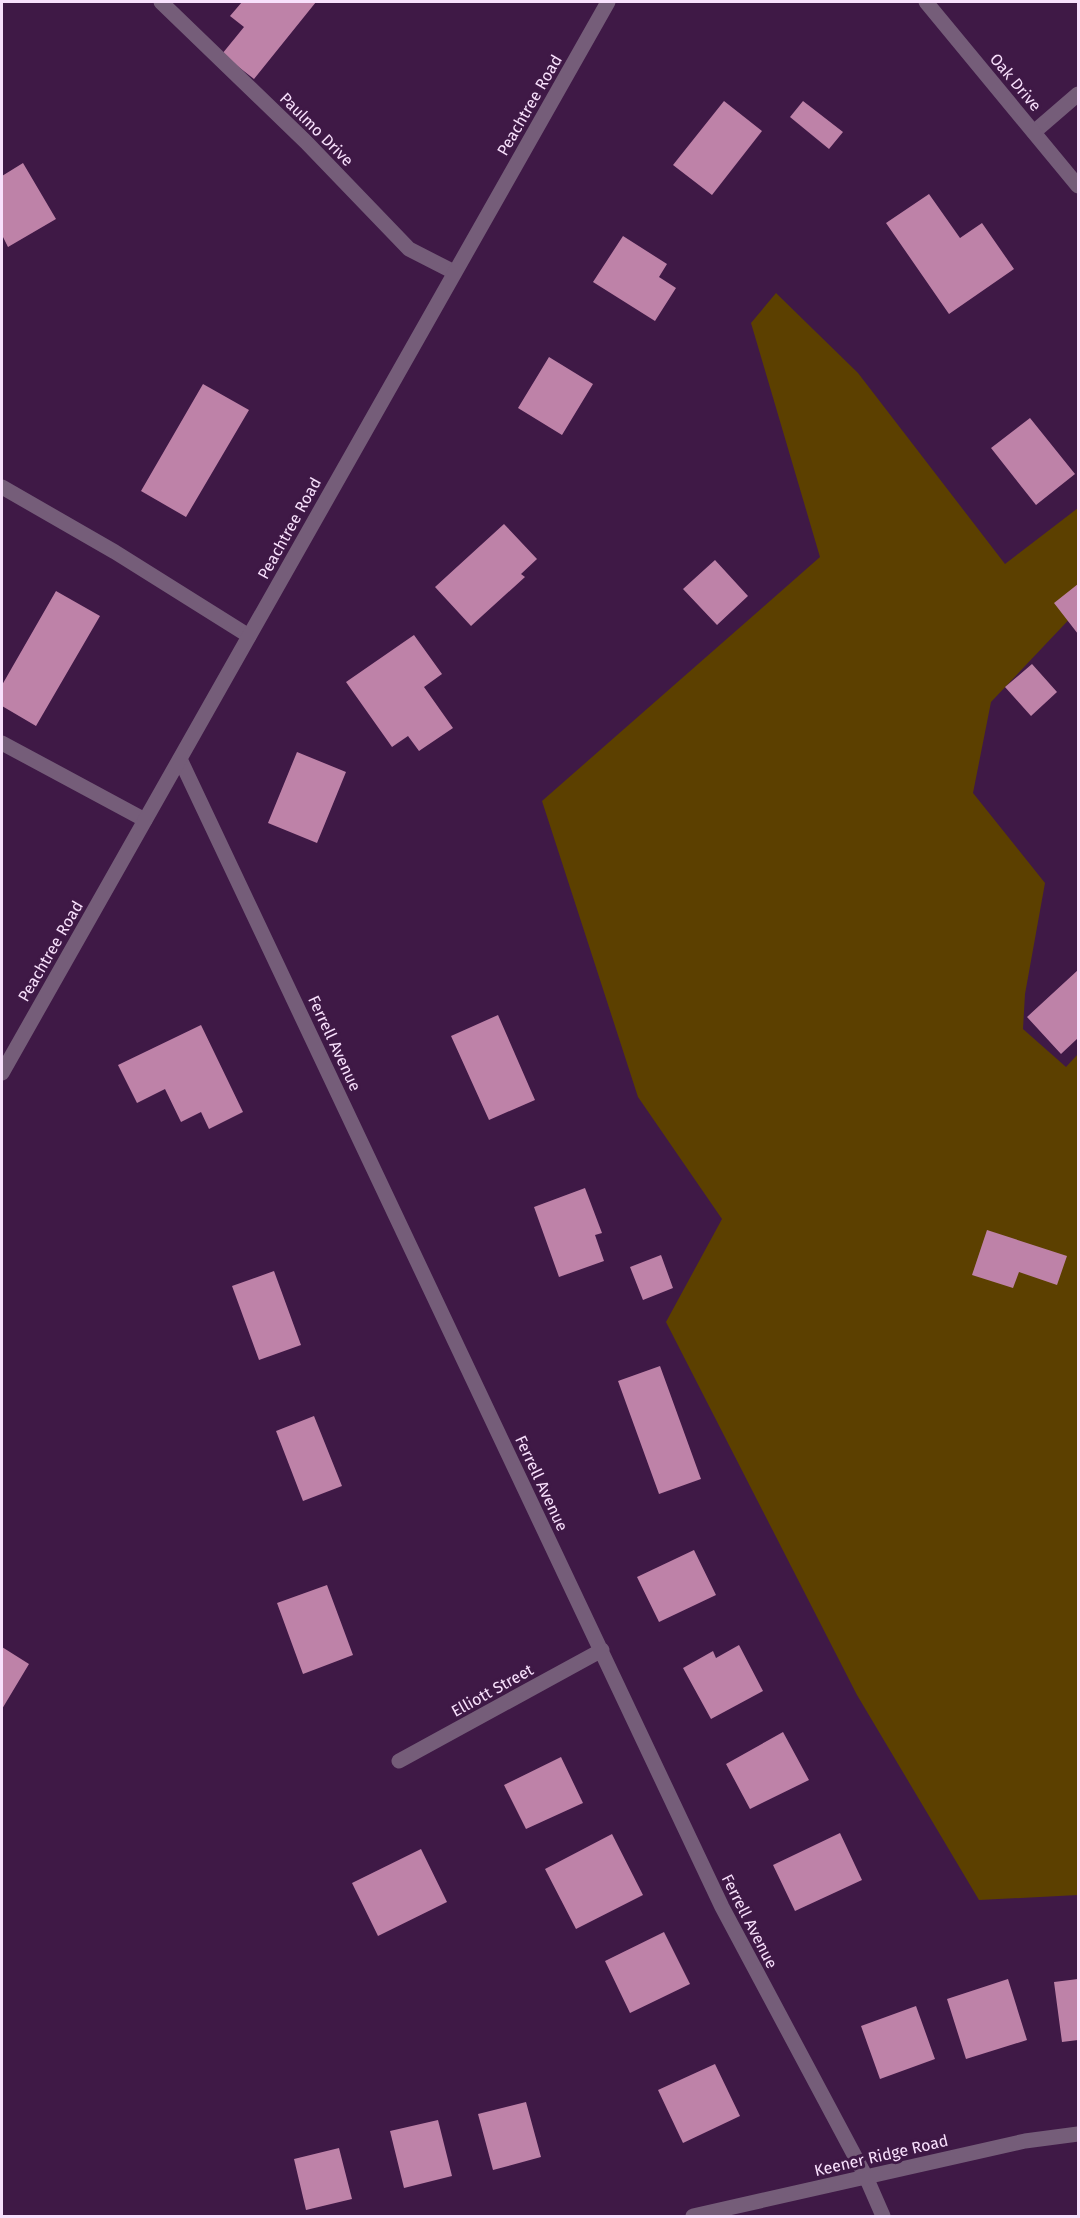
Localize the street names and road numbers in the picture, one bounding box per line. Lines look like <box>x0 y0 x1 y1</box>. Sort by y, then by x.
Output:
street label: Oak Drive <box>986 50 1045 115</box>
street label: Peachtree Road <box>493 52 566 159</box>
street label: Paulmo Drive <box>276 89 357 170</box>
street label: Peachtree Road <box>254 474 325 582</box>
street label: Peachtree Road <box>14 898 87 1005</box>
street label: Ferrell Avenue <box>304 992 365 1094</box>
street label: Ferrell Avenue <box>511 1432 572 1534</box>
street label: Elliott Street <box>448 1660 537 1721</box>
street label: Ferrell Avenue <box>718 1871 781 1972</box>
street label: Keener Ridge Road <box>812 2131 950 2180</box>

